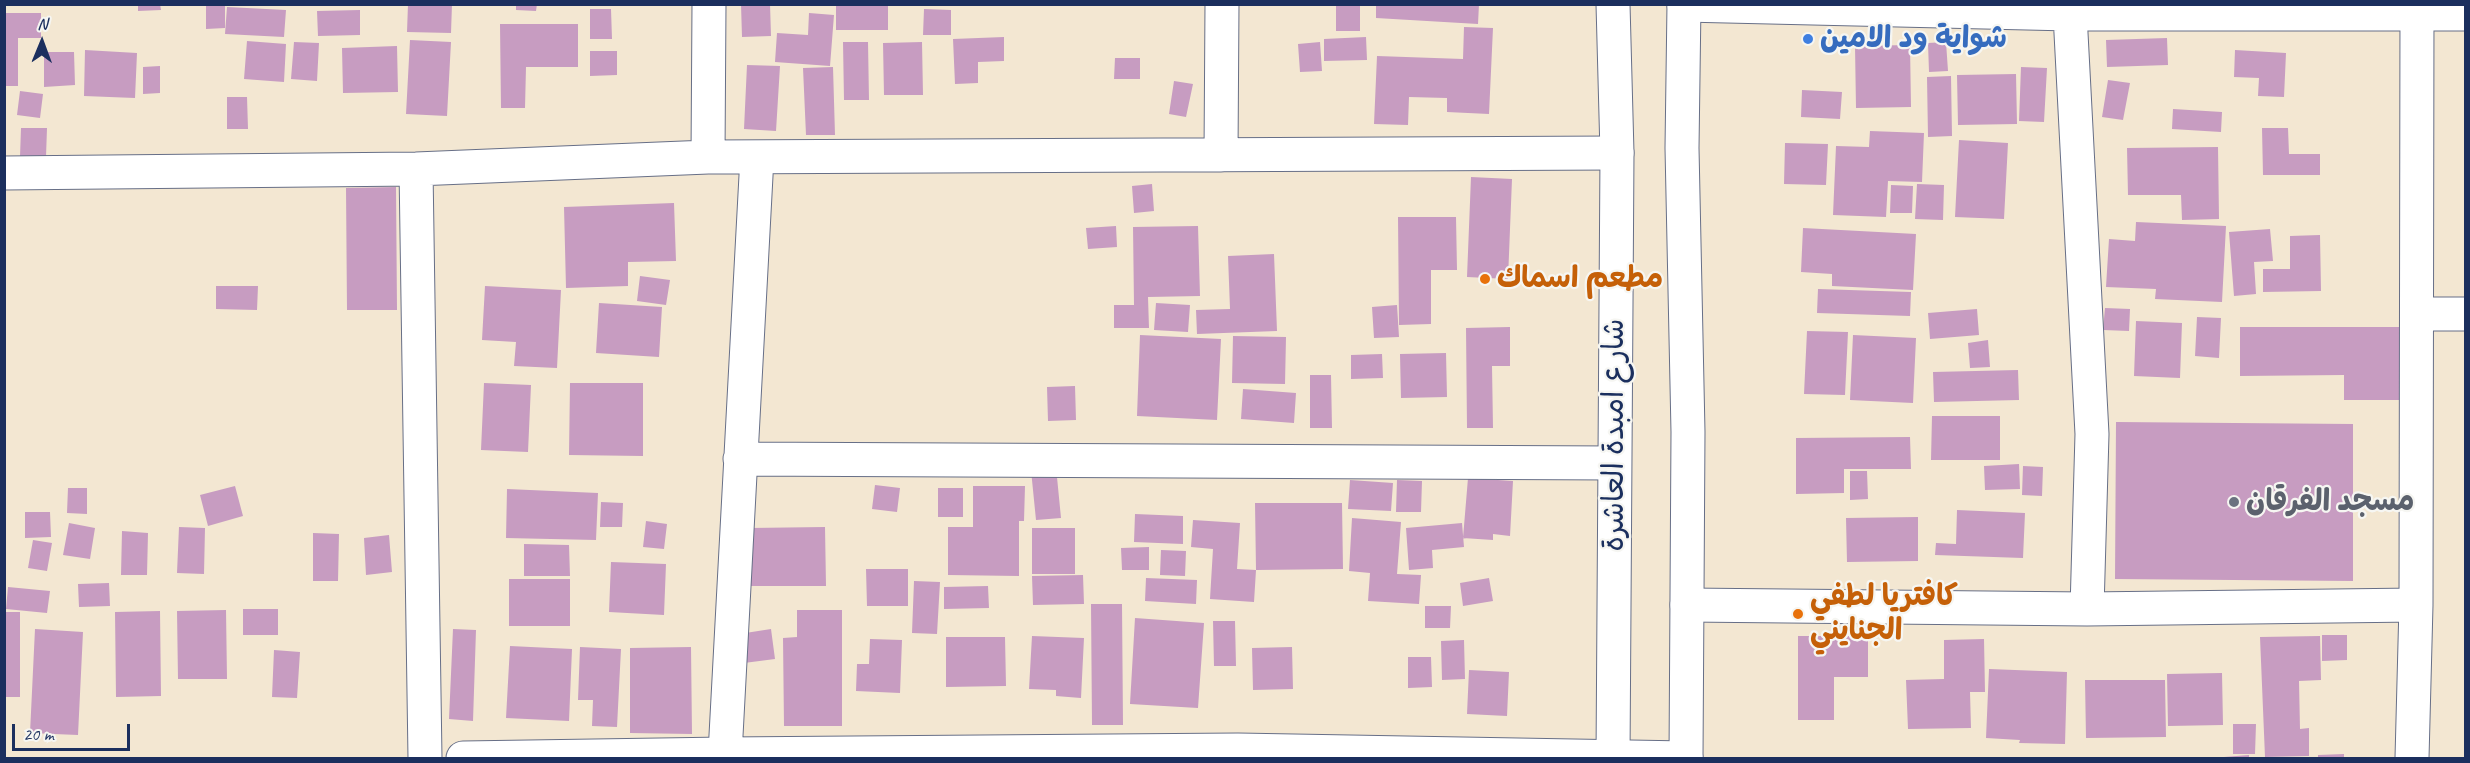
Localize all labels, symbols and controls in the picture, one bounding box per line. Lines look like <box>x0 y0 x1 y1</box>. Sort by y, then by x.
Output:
north arrow <box>12 12 72 72</box>
text: N <box>37 14 47 34</box>
place label: شواية ود الامين <box>1820 21 2007 57</box>
marker: شواية ود الامين <box>1801 32 1815 46</box>
place label: مطعم اسماك <box>1497 261 1663 297</box>
marker: مطعم اسماك <box>1478 272 1492 286</box>
street label: شارع امبدة العاشرة <box>1597 319 1633 551</box>
place label: مسجد الفرقان <box>2246 484 2414 520</box>
marker: مسجد الفرقان <box>2227 495 2241 509</box>
place label: كافتريا لطفي الجنايني <box>1810 579 1958 650</box>
marker: كافتريا لطفي الجنايني <box>1791 607 1805 621</box>
scale bar <box>15 712 134 750</box>
text: 20 m <box>23 723 54 745</box>

